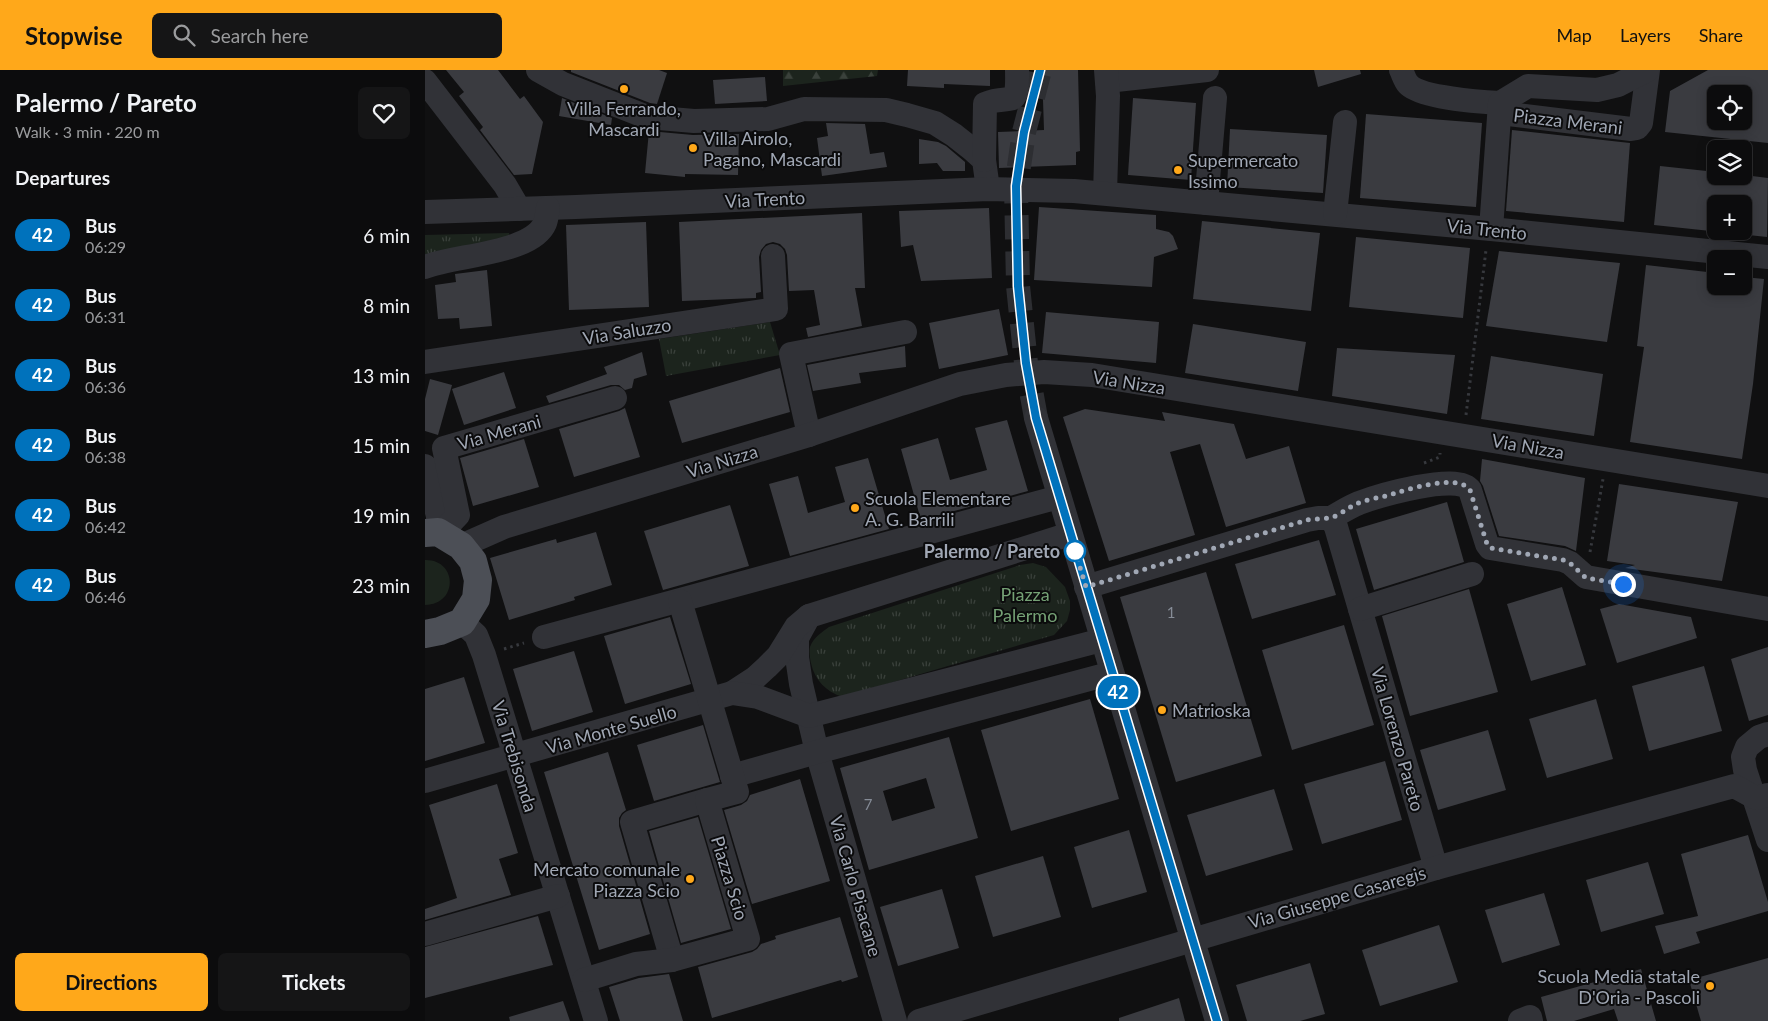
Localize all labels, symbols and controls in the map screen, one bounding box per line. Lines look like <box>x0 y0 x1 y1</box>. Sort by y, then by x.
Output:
search box <box>152 13 502 58</box>
text: Stopwise <box>25 21 122 50</box>
icon: search <box>170 21 198 49</box>
text: Search here <box>210 24 308 47</box>
text: Map <box>1556 24 1592 46</box>
text: Layers <box>1620 24 1671 46</box>
text: Share <box>1699 24 1743 46</box>
marker: Villa Ferrando, Mascardi <box>618 83 630 95</box>
map controls <box>1707 85 1752 295</box>
button: locate <box>1707 85 1752 130</box>
button: heart <box>358 87 410 139</box>
text: Palermo / Pareto <box>15 88 197 117</box>
place label: Villa Ferrando, Mascardi <box>567 97 681 140</box>
street label: Piazza Merani <box>1512 103 1624 139</box>
text: Walk · 3 min · 220 m <box>15 122 160 141</box>
place label: Villa Airolo, Pagano, Mascardi <box>703 127 841 170</box>
button: layers <box>1707 140 1752 185</box>
marker: Villa Airolo, Pagano, Mascardi <box>687 142 699 154</box>
place label: Supermercato Issimo <box>1188 149 1298 192</box>
marker: Supermercato Issimo <box>1172 164 1184 176</box>
text: Departures <box>15 166 110 189</box>
street label: Via Trento <box>724 186 806 212</box>
button: + <box>1707 195 1752 240</box>
text: Bus <box>85 214 116 237</box>
street label: Via Trento <box>1446 214 1528 244</box>
text: 42 <box>32 224 53 246</box>
text: 6 min <box>363 224 410 247</box>
text: 06:29 <box>85 237 126 256</box>
button: − <box>1707 250 1752 295</box>
text: Bus <box>85 284 116 307</box>
text: 42 <box>32 294 53 316</box>
text: 8 min <box>363 294 410 317</box>
text: 06:31 <box>85 307 126 326</box>
street label: Via Saluzzo <box>581 313 673 349</box>
text: Bus <box>85 354 116 377</box>
text: 42 <box>32 364 53 386</box>
text: 13 min <box>352 364 410 387</box>
street label: Via Nizza <box>1091 365 1167 399</box>
text: 06:36 <box>85 377 126 396</box>
street label: Via Merani <box>455 410 543 454</box>
text: Bus <box>85 424 116 447</box>
street label: Via Nizza <box>1490 429 1566 463</box>
text: 42 <box>32 434 53 456</box>
text: 15 min <box>352 434 410 457</box>
street label: Via Nizza <box>684 440 760 482</box>
text: 06:38 <box>85 447 126 466</box>
place label: Scuola Elementare A. G. Barrili <box>865 487 1011 530</box>
text: Bus <box>85 494 116 517</box>
marker: Scuola Elementare A. G. Barrili <box>849 502 861 514</box>
text: 42 <box>32 504 53 526</box>
text: 19 min <box>352 504 410 527</box>
text: 06:42 <box>85 517 126 536</box>
place label: Palermo / Pareto <box>924 540 1060 562</box>
marker: Palermo / Pareto <box>1064 540 1086 562</box>
text: Bus <box>85 564 116 587</box>
your location <box>1611 572 1636 597</box>
text: 42 <box>32 574 53 596</box>
text: 23 min <box>352 574 410 597</box>
park label: Piazza Palermo <box>993 583 1057 626</box>
text: 06:46 <box>85 587 126 606</box>
house number: 1 <box>1167 603 1175 621</box>
street label: Via Lorenzo Pareto <box>1367 664 1429 814</box>
line badge: 42 <box>1095 676 1141 708</box>
text: 42 <box>1108 681 1128 703</box>
street label: Via Trebisonda <box>488 698 542 814</box>
place label: Matrioska <box>1172 699 1251 721</box>
street label: Via Monte Suello <box>543 700 679 758</box>
marker: Matrioska <box>1156 704 1168 716</box>
house number: 7 <box>864 795 873 813</box>
street label: Via Carlo Pisacane <box>825 813 887 959</box>
street label: Piazza Scio <box>707 833 753 923</box>
place label: Mercato comunale Piazza Scio <box>533 858 680 901</box>
street label: Via Giuseppe Casaregis <box>1246 861 1429 933</box>
marker: Mercato comunale Piazza Scio <box>684 873 696 885</box>
button: Directions <box>15 953 208 1011</box>
button: Tickets <box>218 953 410 1011</box>
place label: Scuola Media statale D'Oria - Pascoli <box>1538 965 1700 1008</box>
marker: Scuola Media statale D'Oria - Pascoli <box>1704 980 1716 992</box>

